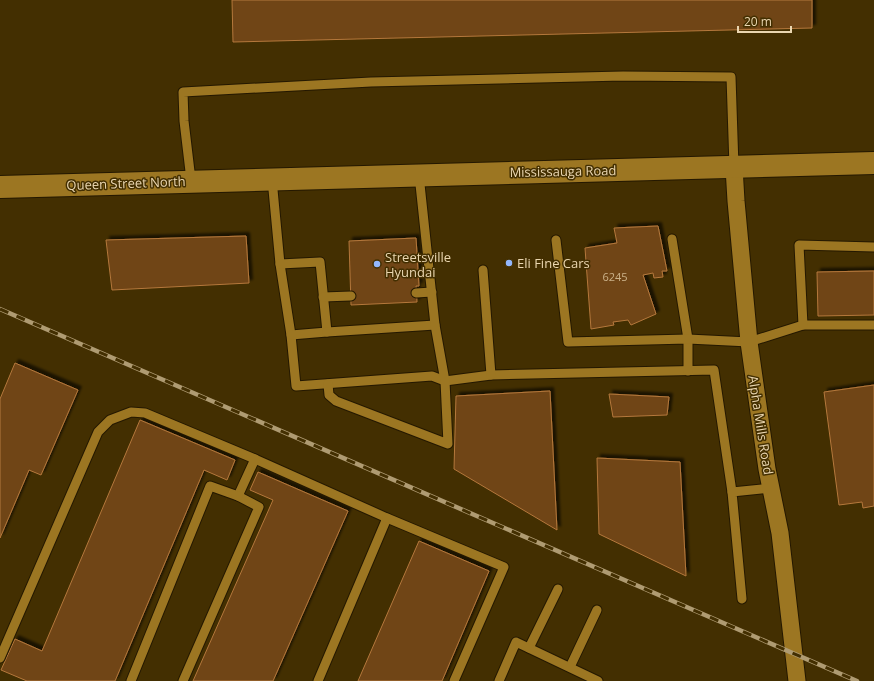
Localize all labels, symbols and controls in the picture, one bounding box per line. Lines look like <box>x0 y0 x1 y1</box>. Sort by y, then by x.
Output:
scale bar <box>738 8 791 34</box>
text: 20 m <box>744 13 772 30</box>
street label: Mississauga Road <box>509 161 617 181</box>
street label: Queen Street North <box>66 172 186 194</box>
place label: Streetsville Hyundai <box>385 248 451 281</box>
place label: Eli Fine Cars <box>517 254 590 272</box>
marker: Eli Fine Cars <box>504 258 514 268</box>
marker: Streetsville Hyundai <box>372 259 382 269</box>
house number: 6245 <box>602 269 628 284</box>
street label: Alpha Mills Road <box>744 374 778 476</box>

